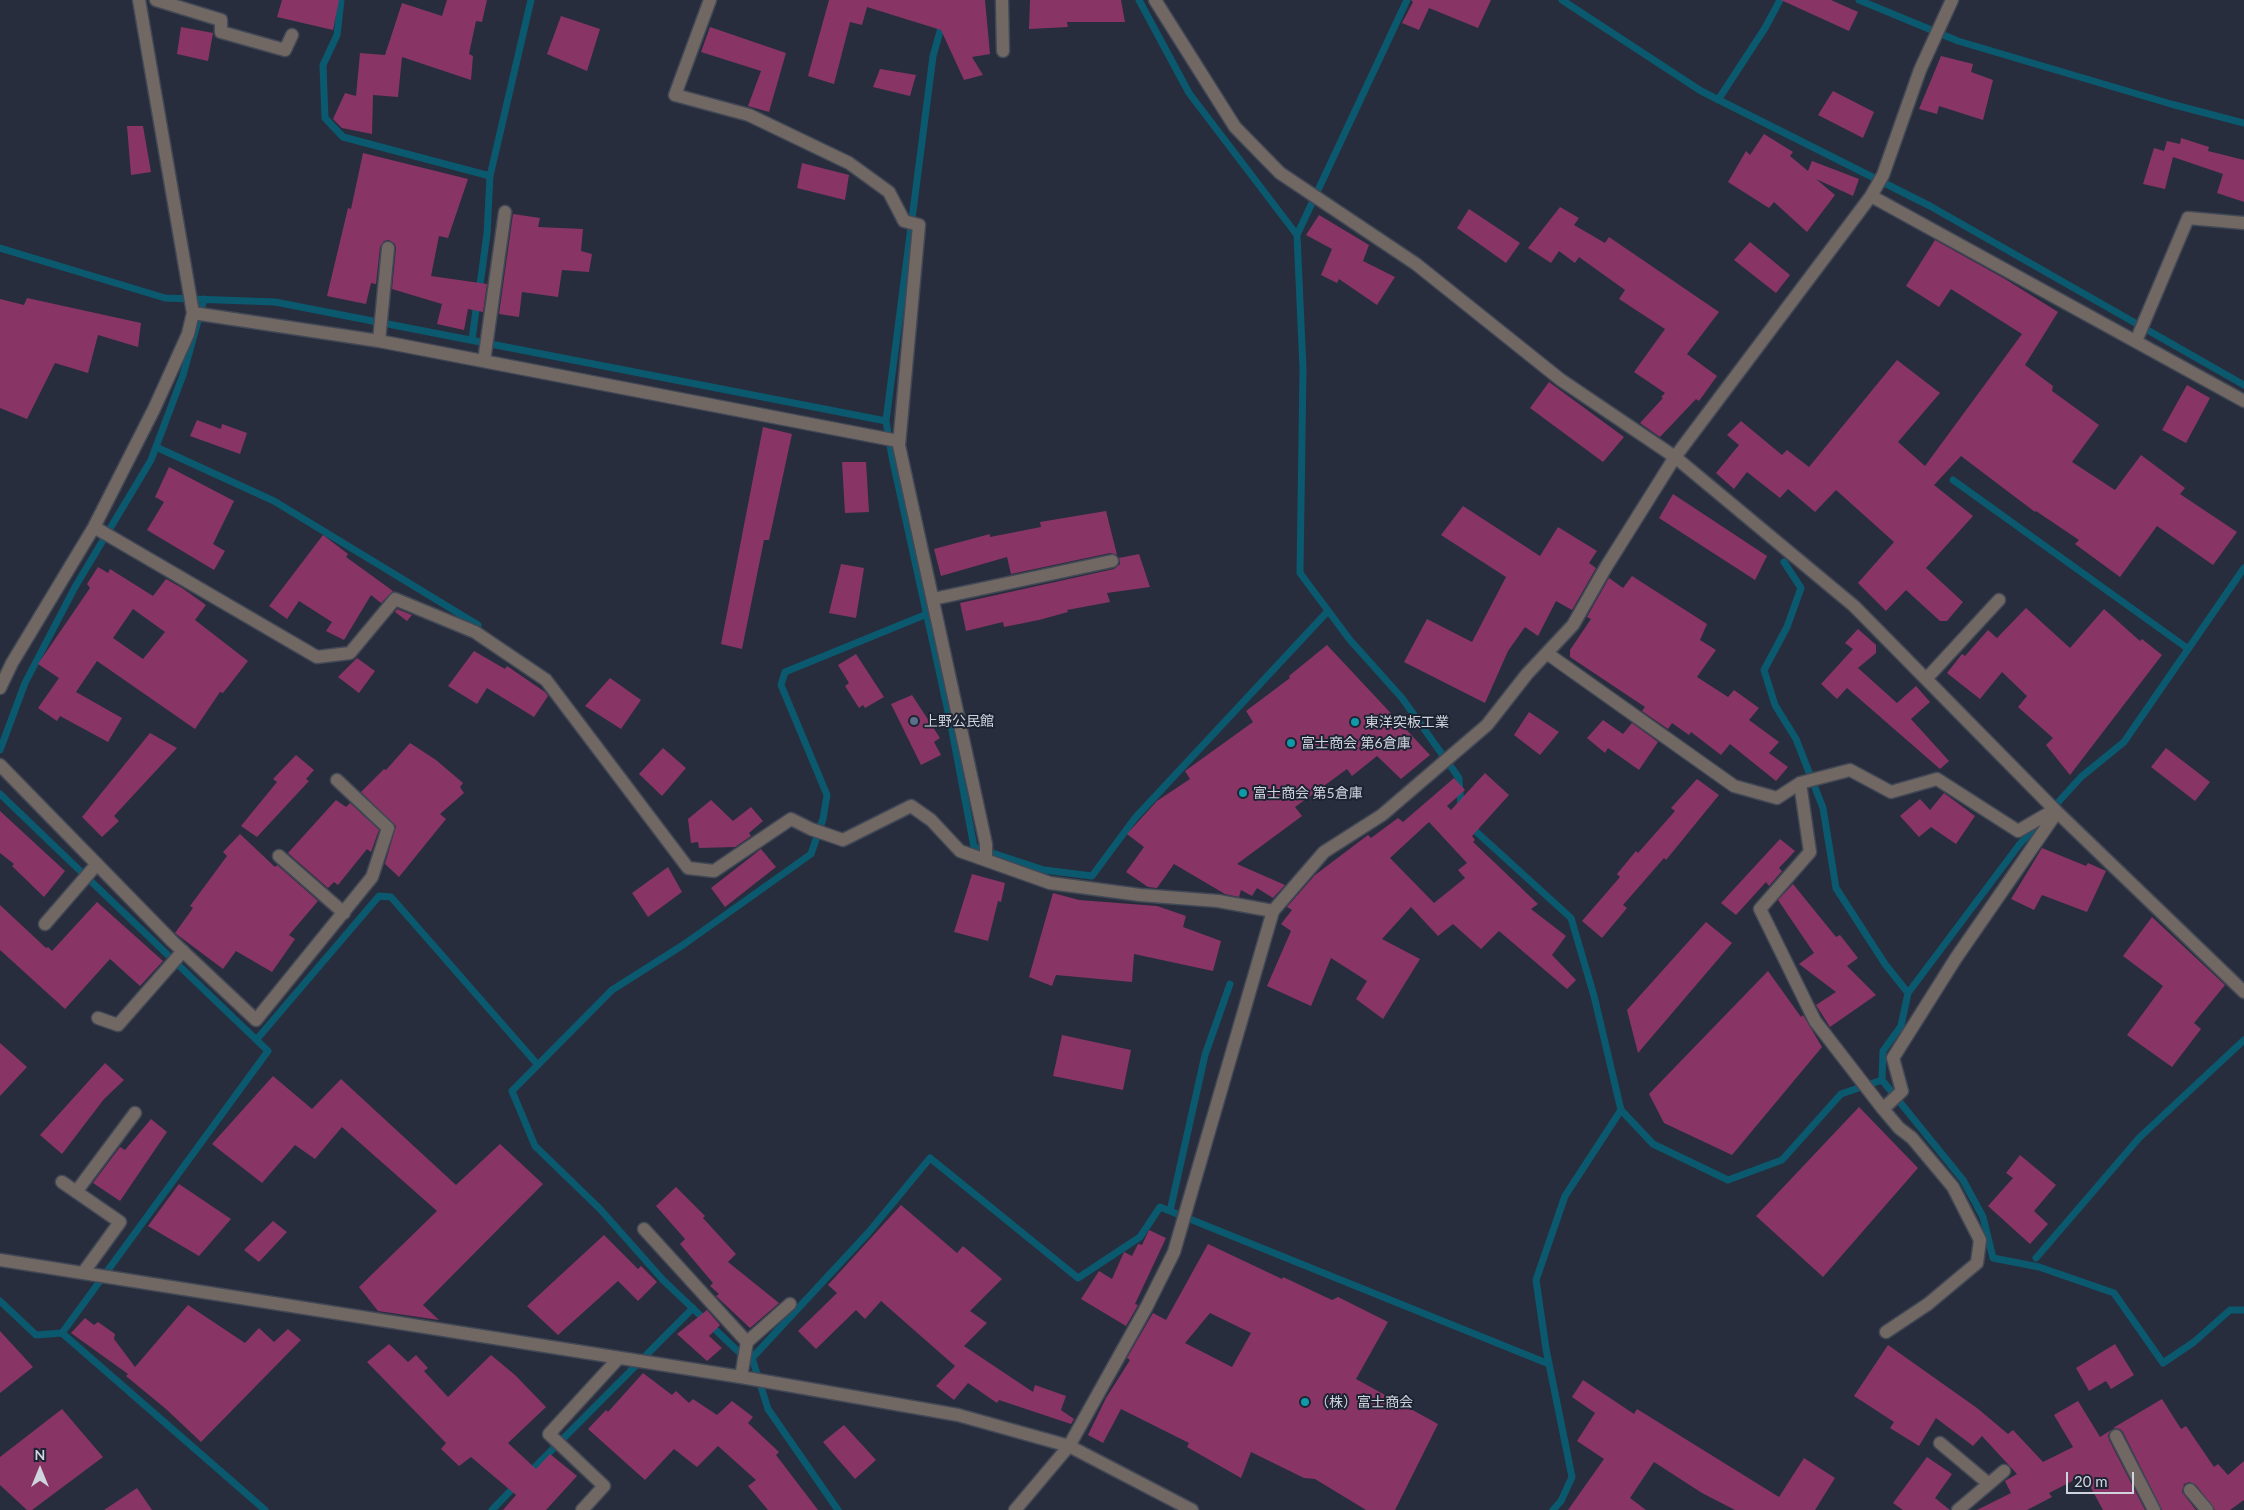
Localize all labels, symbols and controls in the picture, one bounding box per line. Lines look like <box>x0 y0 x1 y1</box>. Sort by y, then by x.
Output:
place label: 上野公民館 <box>924 713 994 729</box>
place label: 東洋突板工業 <box>1365 714 1449 730</box>
marker: 上野公民館 <box>908 715 920 727</box>
marker: 東洋突板工業 <box>1349 716 1361 728</box>
place label: 富士商会 第6倉庫 <box>1301 735 1411 751</box>
marker: 富士商会 第6倉庫 <box>1285 737 1297 749</box>
place label: 富士商会 第5倉庫 <box>1253 785 1363 801</box>
marker: 富士商会 第5倉庫 <box>1237 787 1249 799</box>
place label: （株）富士商会 <box>1315 1394 1413 1410</box>
marker: （株）富士商会 <box>1299 1396 1311 1408</box>
north arrow <box>15 1445 65 1495</box>
text: N <box>35 1446 45 1463</box>
scale bar <box>2069 1462 2136 1494</box>
text: 20 m <box>2074 1472 2108 1490</box>

